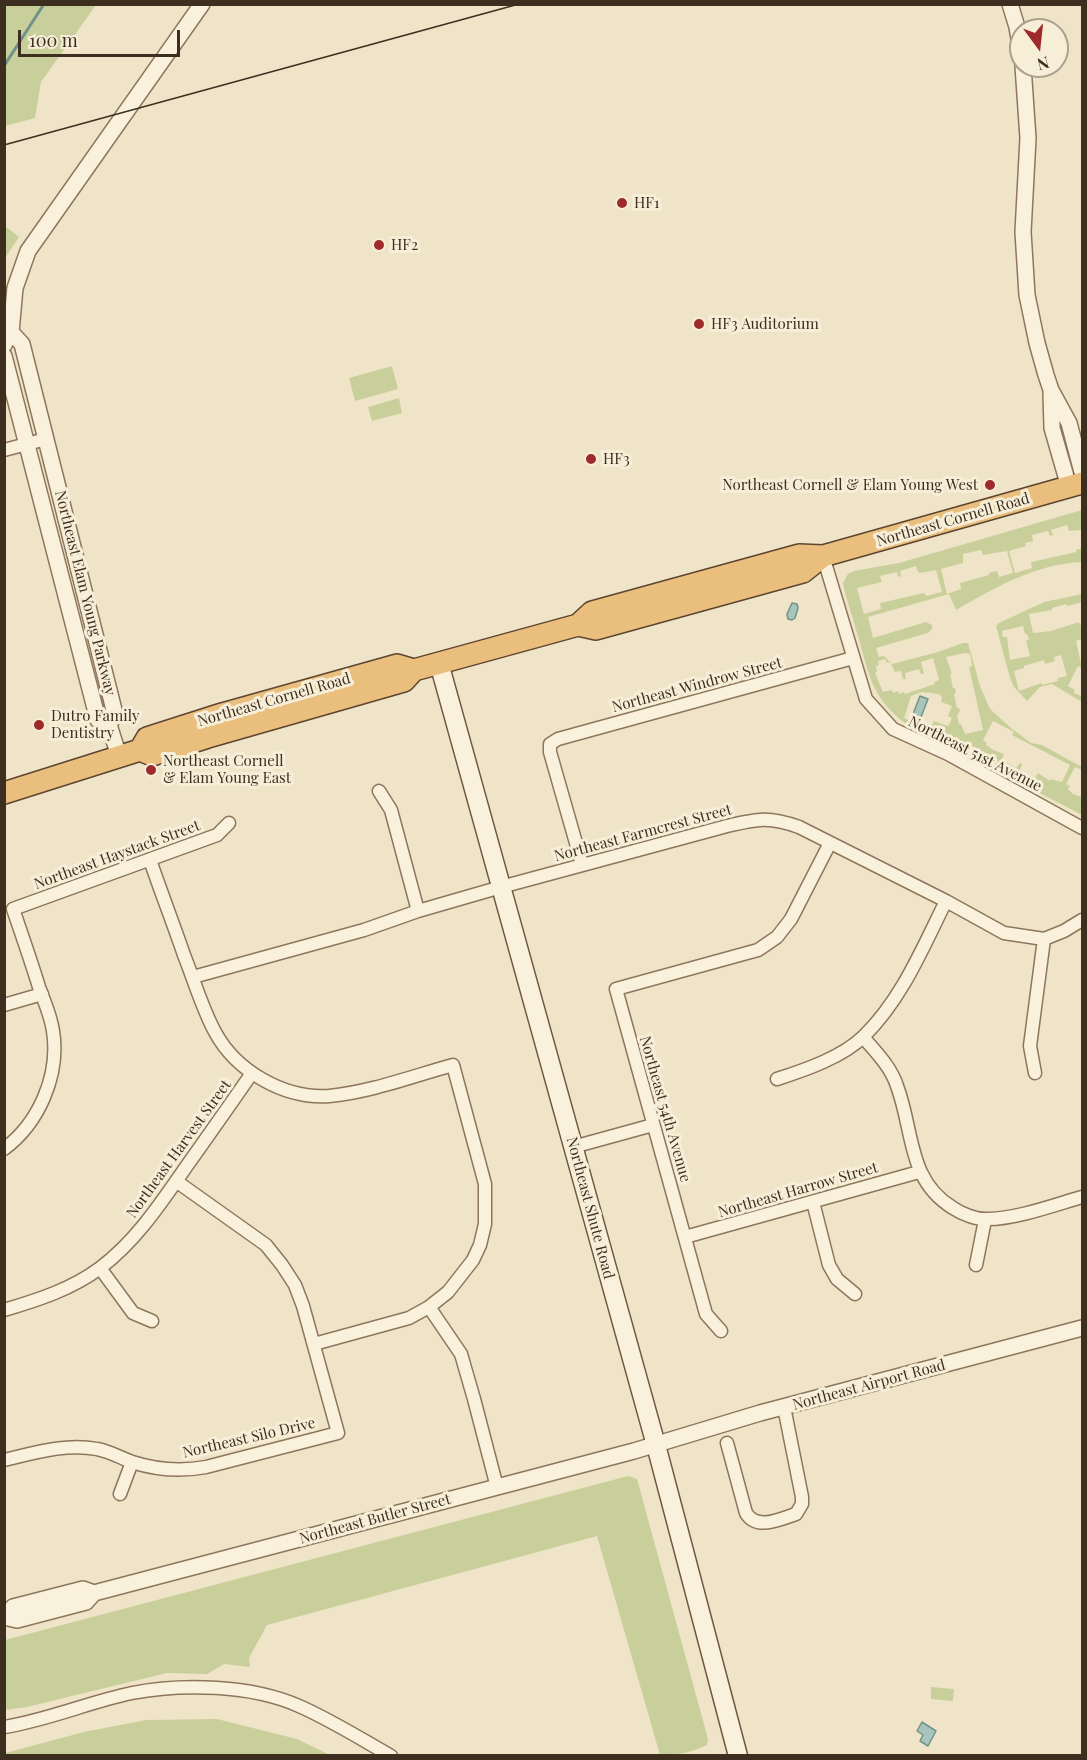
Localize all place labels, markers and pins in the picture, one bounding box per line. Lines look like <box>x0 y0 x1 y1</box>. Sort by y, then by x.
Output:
place label: HF1 <box>634 194 659 212</box>
marker: HF1 <box>615 196 629 210</box>
place label: HF2 <box>391 236 418 254</box>
marker: HF2 <box>372 238 386 252</box>
place label: HF3 Auditorium <box>711 315 819 333</box>
marker: HF3 Auditorium <box>692 317 706 331</box>
place label: HF3 <box>603 450 630 468</box>
marker: HF3 <box>584 452 598 466</box>
place label: Northeast Cornell & Elam Young West <box>722 476 978 494</box>
marker: Northeast Cornell & Elam Young West <box>983 478 997 492</box>
place label: Dutro Family Dentistry <box>51 707 140 742</box>
marker: Dutro Family Dentistry <box>32 718 46 732</box>
place label: Northeast Cornell & Elam Young East <box>163 752 291 787</box>
marker: Northeast Cornell & Elam Young East <box>144 763 158 777</box>

